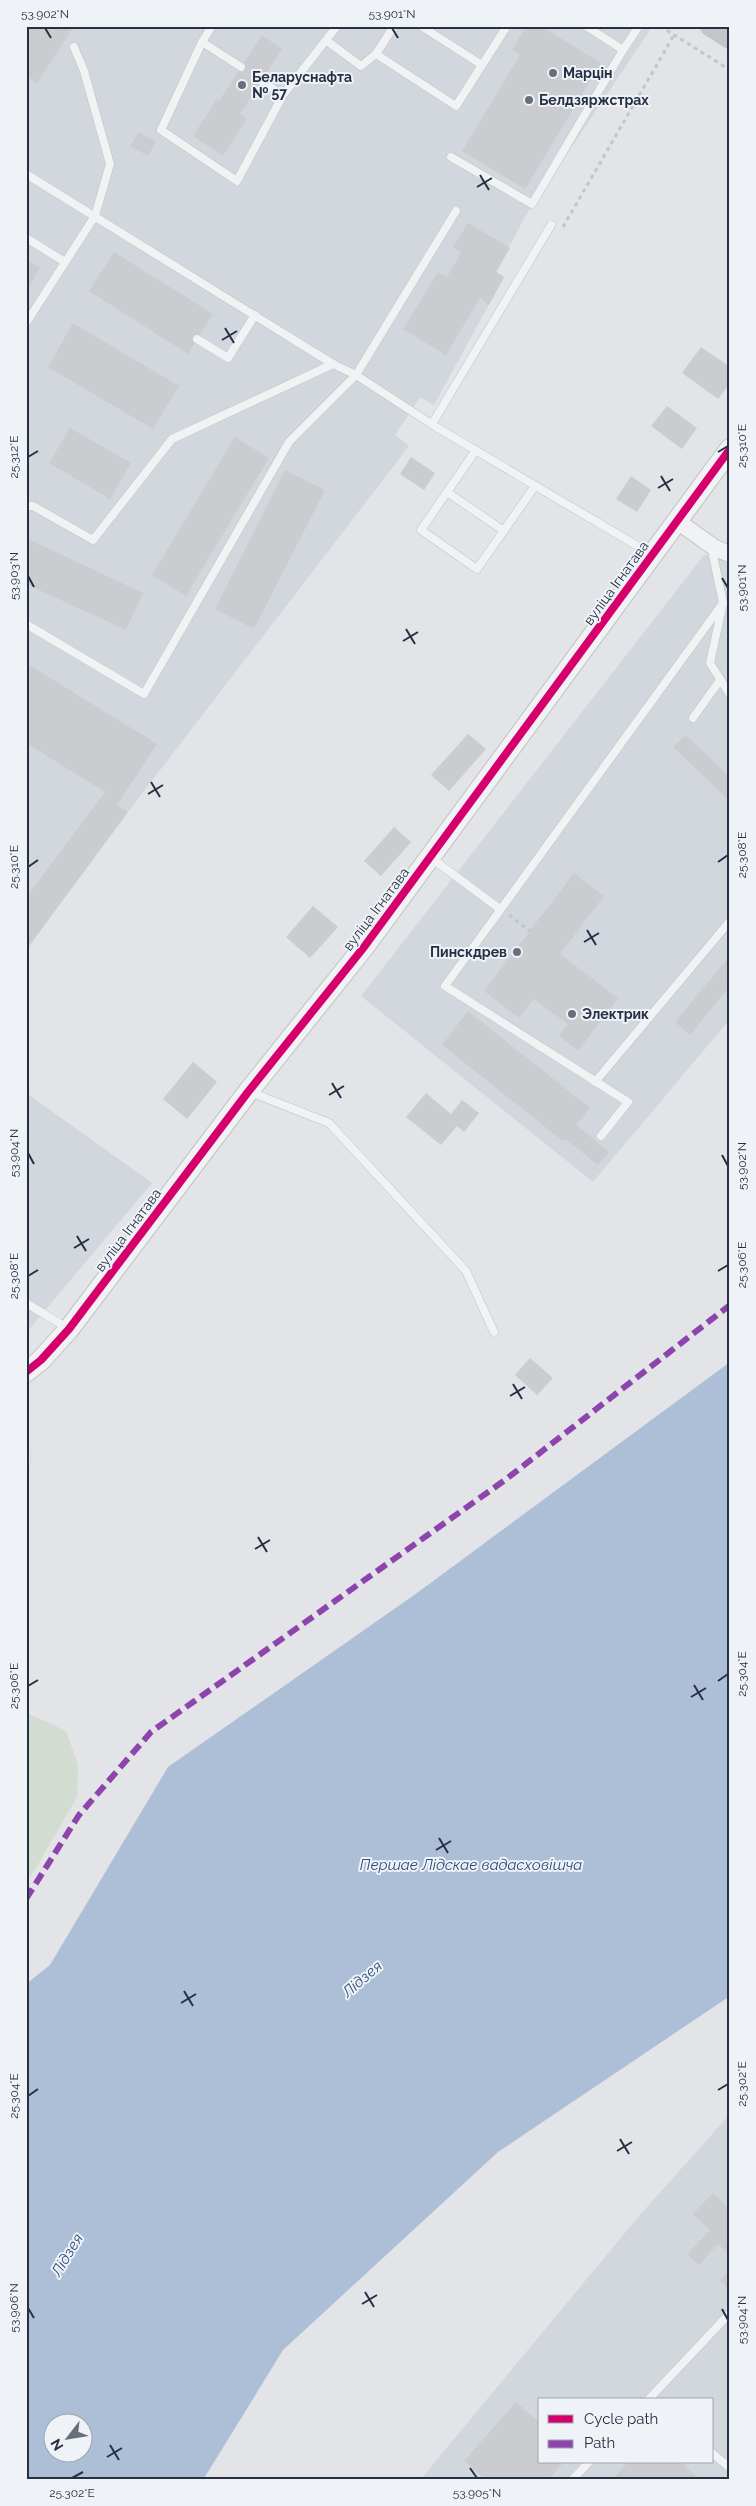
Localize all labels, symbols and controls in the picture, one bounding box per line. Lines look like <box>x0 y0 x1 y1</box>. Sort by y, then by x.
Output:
text: 53.902°N <box>21 7 69 21</box>
text: 53.901°N <box>369 7 415 21</box>
place label: Марцін <box>563 65 613 81</box>
marker: Марцін <box>547 67 559 79</box>
place label: Беларуснафта № 57 <box>252 69 352 101</box>
marker: Беларуснафта № 57 <box>236 79 248 91</box>
place label: Белдзяржстрах <box>539 92 649 108</box>
marker: Белдзяржстрах <box>523 94 535 106</box>
text: 25.310°E <box>735 424 749 468</box>
text: 25.312°E <box>7 435 21 479</box>
street label: вуліца Ігнатава <box>580 538 652 628</box>
text: 53.903°N <box>7 552 21 600</box>
text: 53.901°N <box>735 565 749 611</box>
text: 25.308°E <box>735 832 749 878</box>
text: 25.310°E <box>7 845 21 889</box>
street label: вуліца Ігнатава <box>340 864 412 954</box>
place label: Пинскдрев <box>430 944 507 960</box>
marker: Пинскдрев <box>511 946 523 958</box>
place label: Электрик <box>582 1006 649 1022</box>
marker: Электрик <box>566 1008 578 1020</box>
text: 53.904°N <box>7 1129 21 1177</box>
text: 53.902°N <box>735 1142 749 1190</box>
street label: вуліца Ігнатава <box>92 1185 164 1275</box>
text: 25.306°E <box>735 1242 749 1288</box>
text: 25.308°E <box>7 1253 21 1299</box>
text: 25.304°E <box>735 1651 749 1697</box>
text: 25.306°E <box>7 1663 21 1709</box>
water label: Першае Лідскае вадасховішча <box>360 1856 582 1874</box>
water label: Лідзея <box>338 1957 386 2002</box>
text: 25.302°E <box>735 2061 749 2107</box>
text: 25.304°E <box>7 2073 21 2119</box>
water label: Лідзея <box>47 2230 87 2281</box>
text: 53.906°N <box>7 2283 21 2333</box>
text: 53.904°N <box>735 2296 749 2344</box>
legend <box>538 2398 714 2464</box>
text: Cycle path <box>584 2410 658 2428</box>
north arrow <box>42 2414 92 2464</box>
text: Path <box>584 2434 615 2452</box>
text: N <box>47 2436 66 2453</box>
text: 25.302°E <box>49 2486 95 2500</box>
text: 53.905°N <box>453 2486 501 2500</box>

